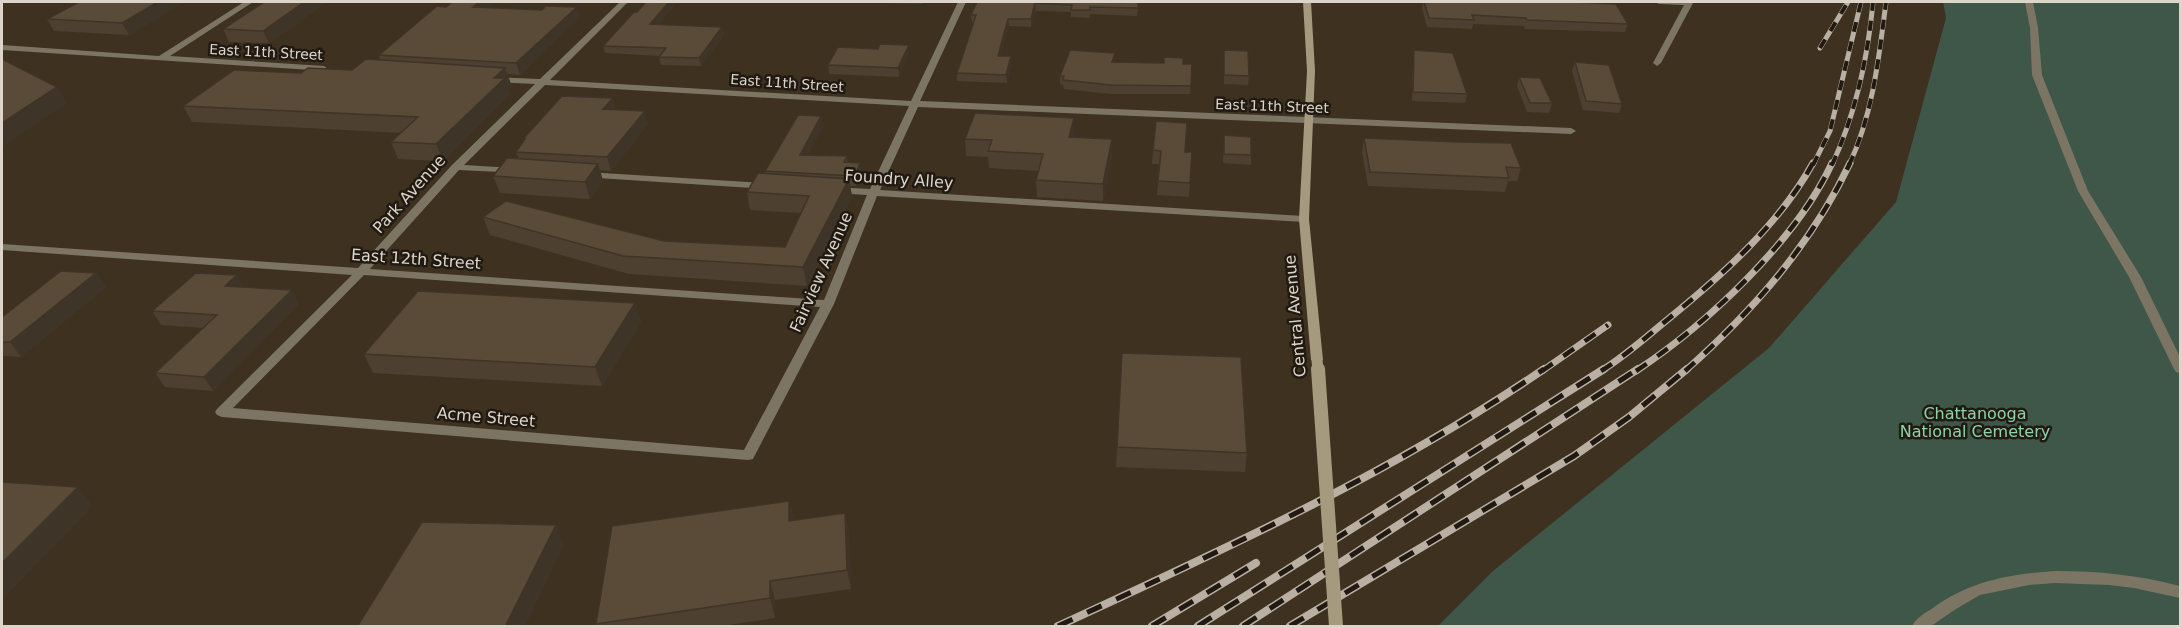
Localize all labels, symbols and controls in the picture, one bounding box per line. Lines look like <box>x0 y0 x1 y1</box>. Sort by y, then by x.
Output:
street label: East 11th Street <box>209 41 324 63</box>
street label: East 11th Street <box>730 71 845 95</box>
street label: East 11th Street <box>1215 96 1330 116</box>
street label: Park Avenue <box>369 151 449 237</box>
street label: Foundry Alley <box>844 166 954 192</box>
street label: Fairview Avenue <box>786 209 856 335</box>
street label: East 12th Street <box>350 245 482 273</box>
street label: Central Avenue <box>1280 254 1310 378</box>
street label: Acme Street <box>436 403 536 431</box>
park label: Chattanooga National Cemetery <box>1900 404 2050 441</box>

